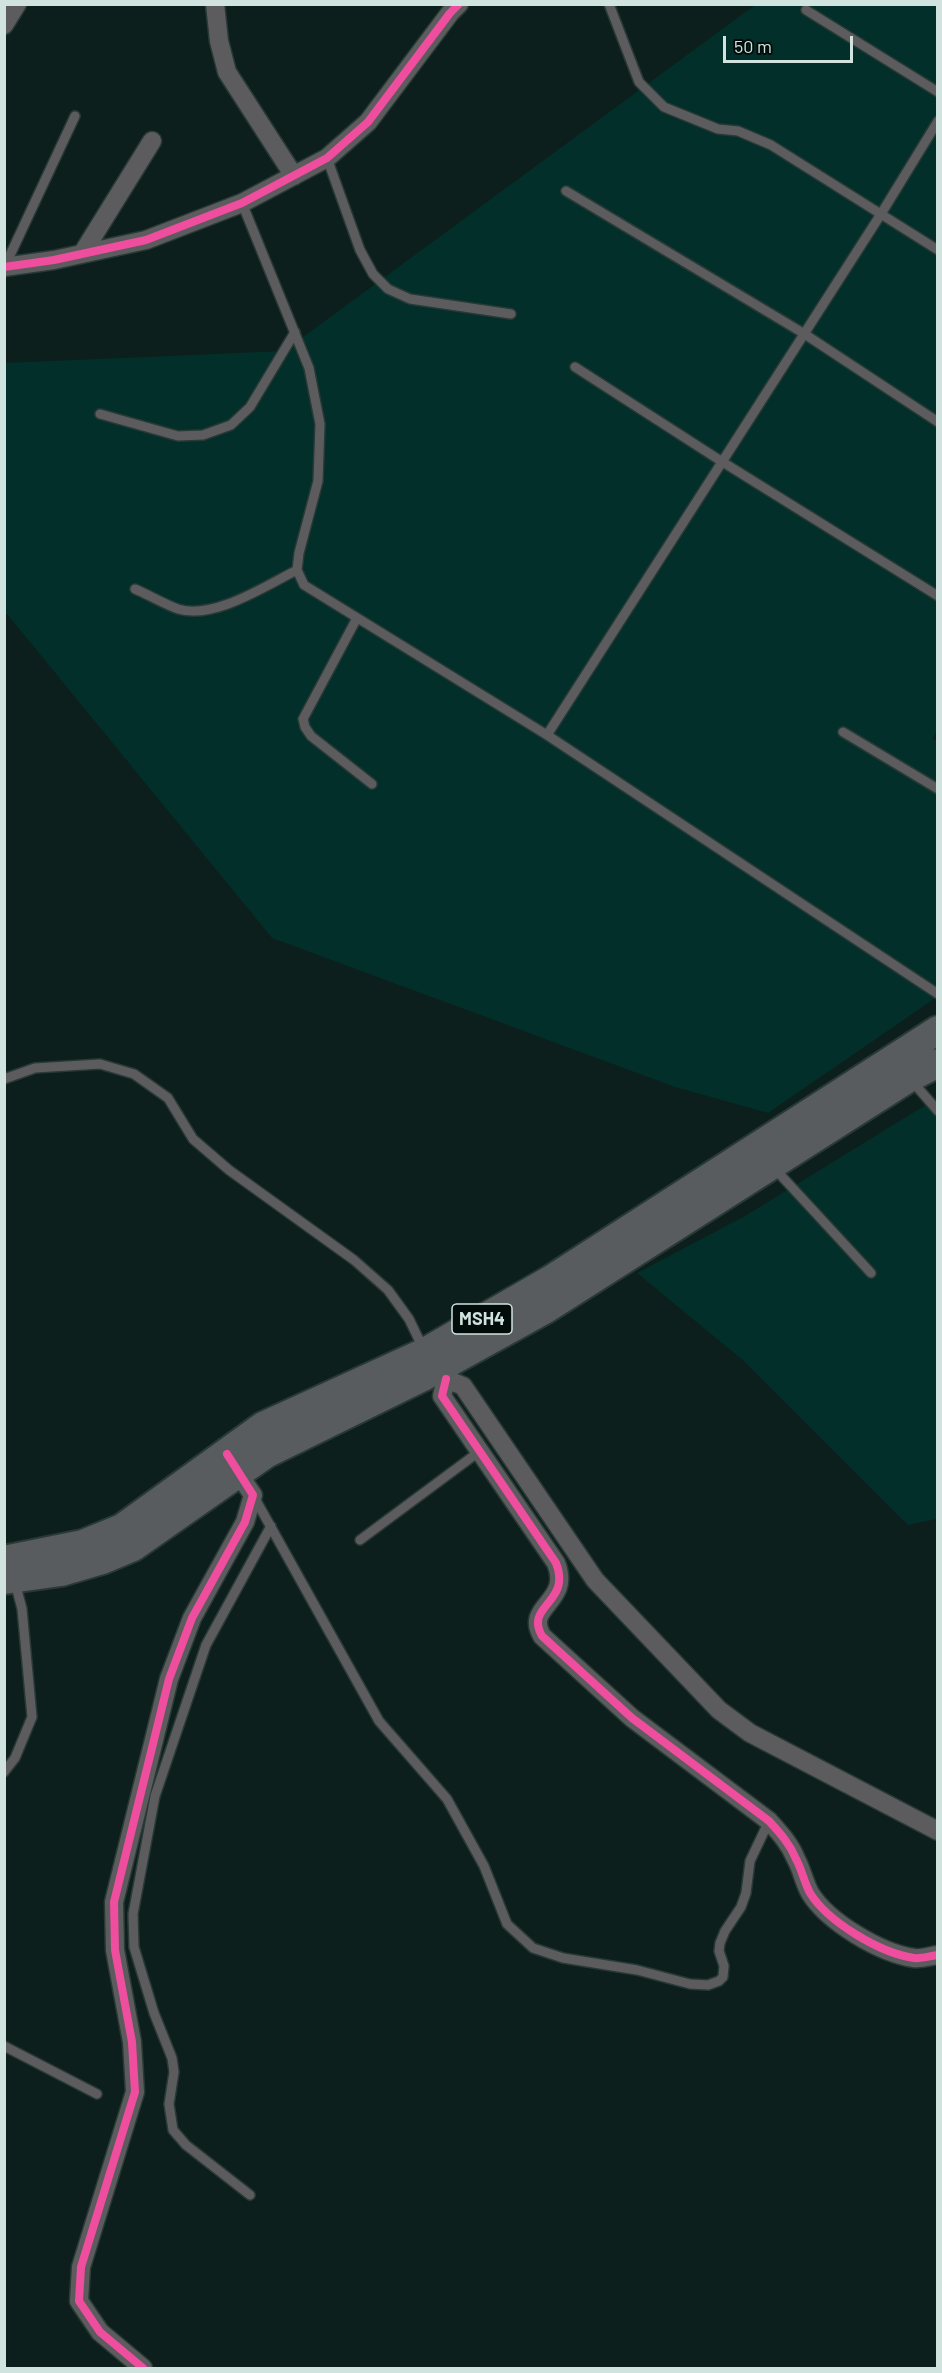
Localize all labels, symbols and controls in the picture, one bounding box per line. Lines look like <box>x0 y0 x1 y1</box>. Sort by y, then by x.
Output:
scale bar <box>726 24 856 62</box>
text: 50 m <box>734 35 772 57</box>
road number: MSH4 <box>452 1304 512 1334</box>

